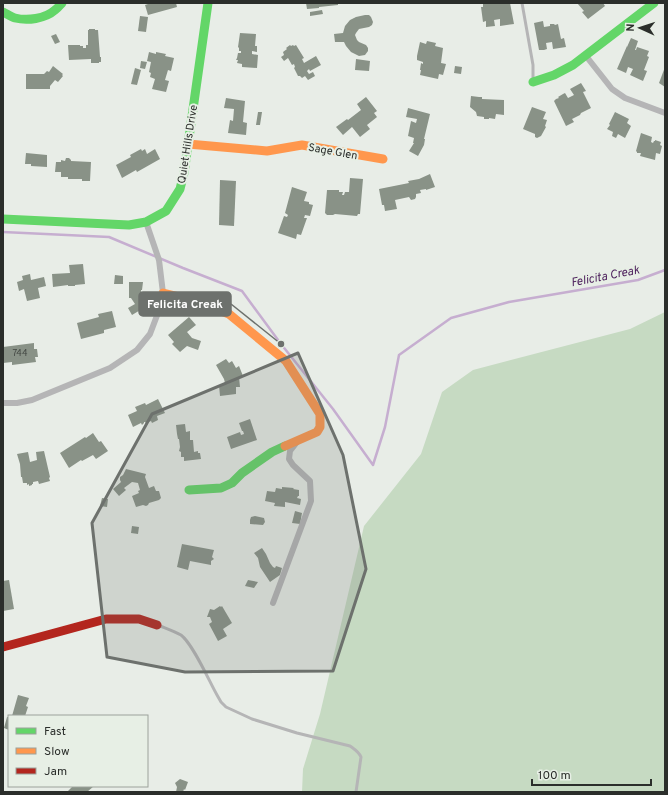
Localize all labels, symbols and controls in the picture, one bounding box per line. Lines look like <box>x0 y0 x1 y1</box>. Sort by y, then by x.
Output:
north arrow <box>620 8 660 48</box>
text: N <box>624 23 638 32</box>
street label: Quiet Hills Drive <box>175 104 201 185</box>
street label: Sage Glen <box>307 141 359 163</box>
water label: Felicita Creak <box>570 262 642 291</box>
callout: Felicita Creak <box>139 292 231 316</box>
text: Felicita Creak <box>147 297 223 313</box>
house number: 744 <box>13 348 28 359</box>
legend <box>8 715 148 787</box>
text: Fast <box>44 724 66 740</box>
text: Slow <box>44 744 70 760</box>
scale bar <box>532 761 651 787</box>
text: Jam <box>44 764 67 780</box>
text: 100 m <box>538 768 571 784</box>

